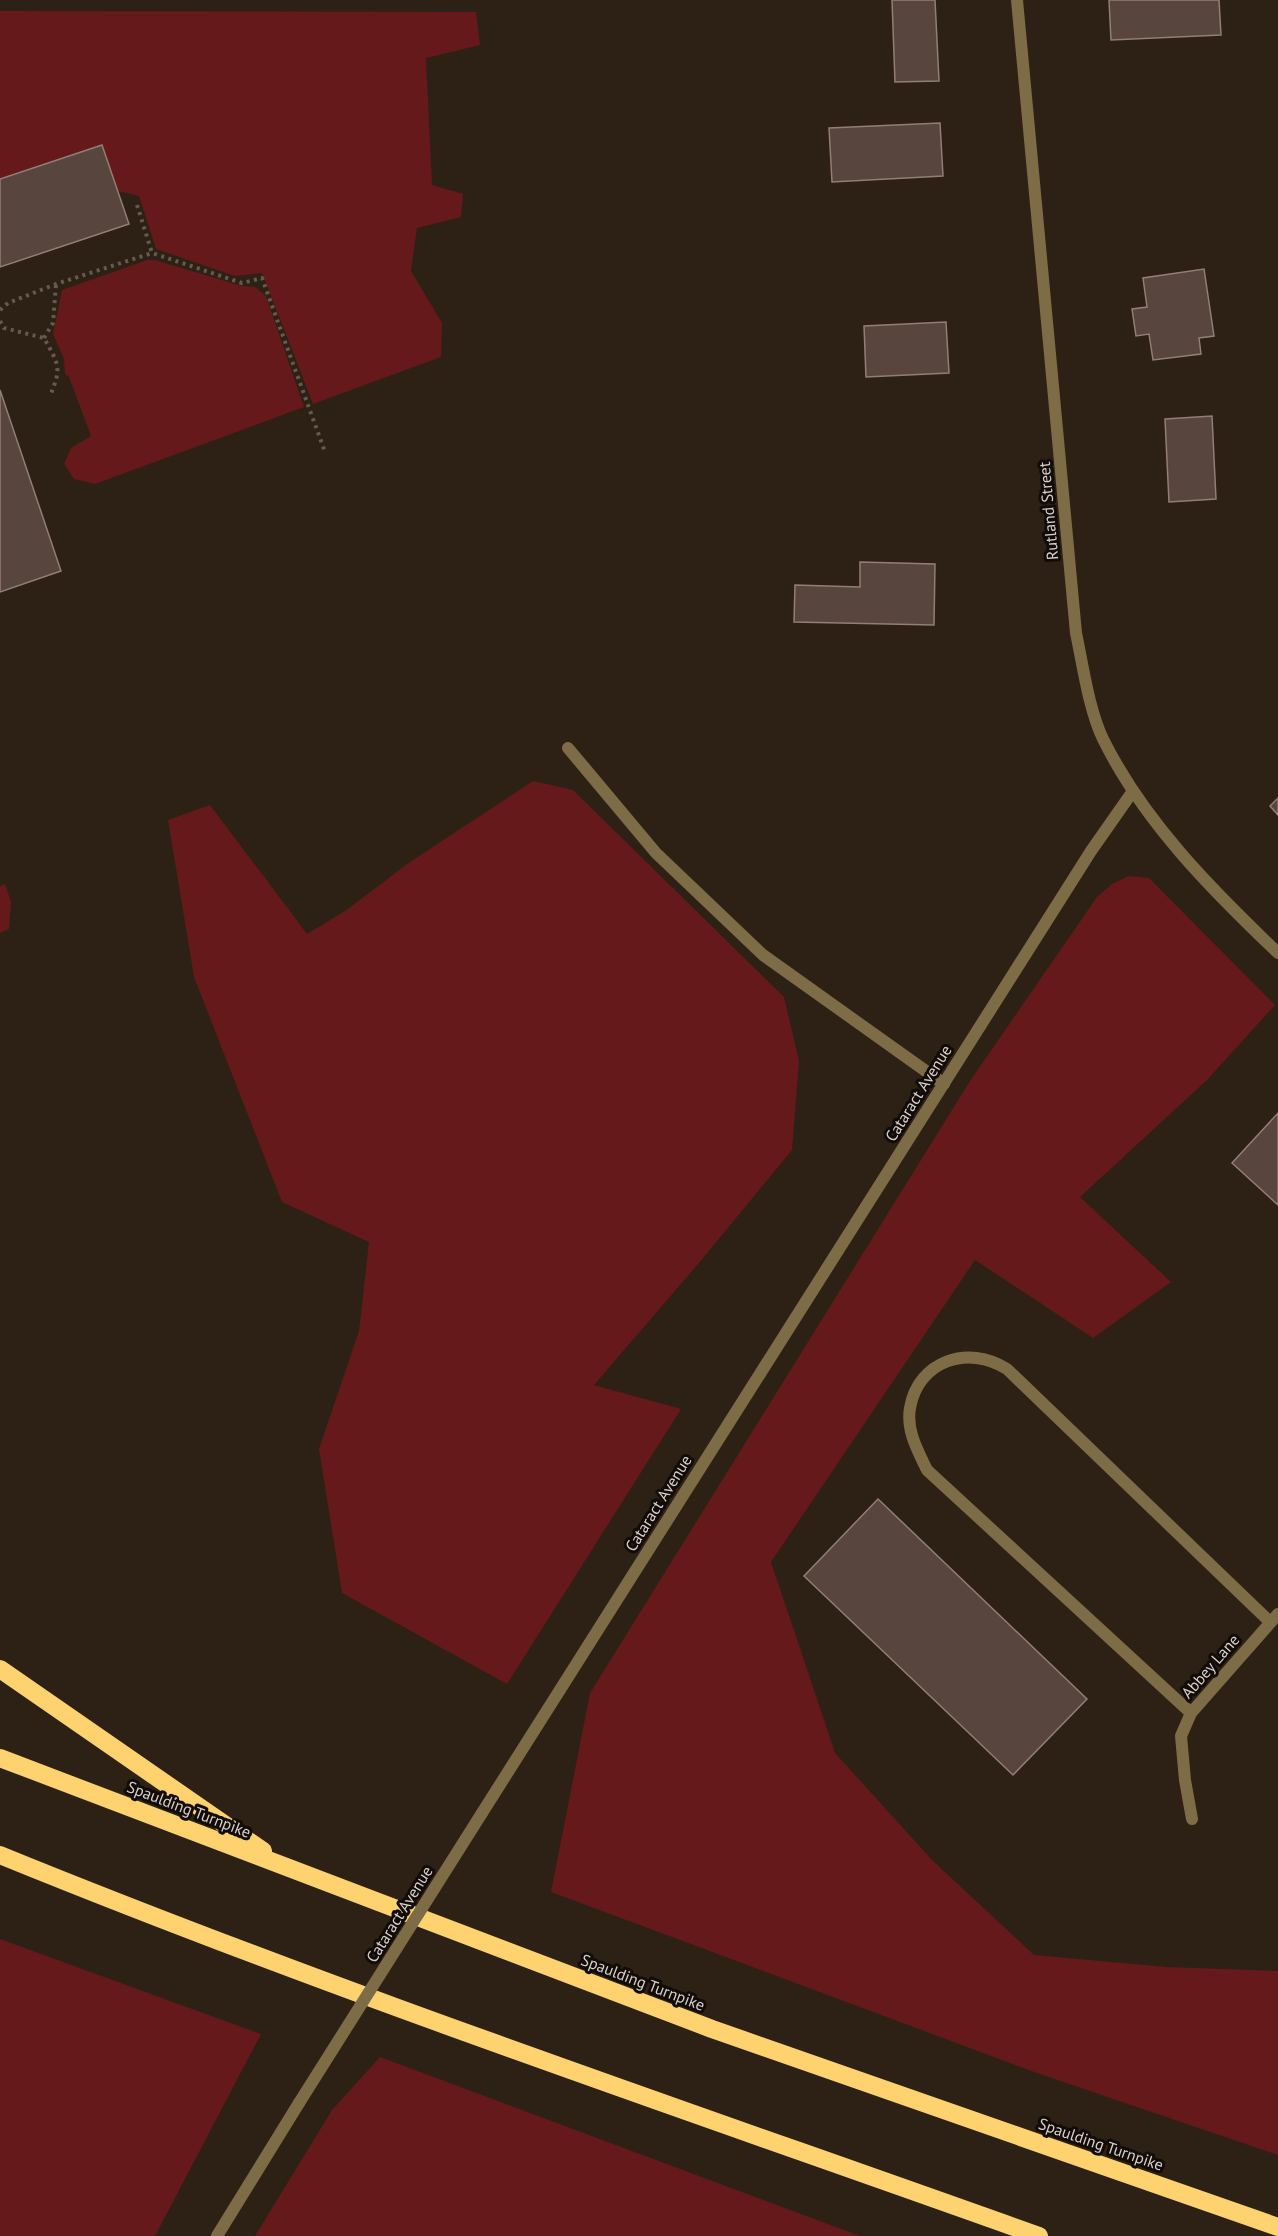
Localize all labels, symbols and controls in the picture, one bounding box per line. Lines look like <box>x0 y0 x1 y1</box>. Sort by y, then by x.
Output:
street label: Rutland Street <box>1034 460 1062 561</box>
street label: Cataract Avenue <box>880 1041 956 1145</box>
street label: Cataract Avenue <box>620 1451 696 1555</box>
street label: Abbey Lane <box>1177 1630 1243 1702</box>
street label: Spaulding Turnpike <box>124 1776 254 1842</box>
street label: Cataract Avenue <box>361 1862 437 1966</box>
street label: Spaulding Turnpike <box>578 1949 708 2015</box>
street label: Spaulding Turnpike <box>1036 2113 1166 2175</box>

